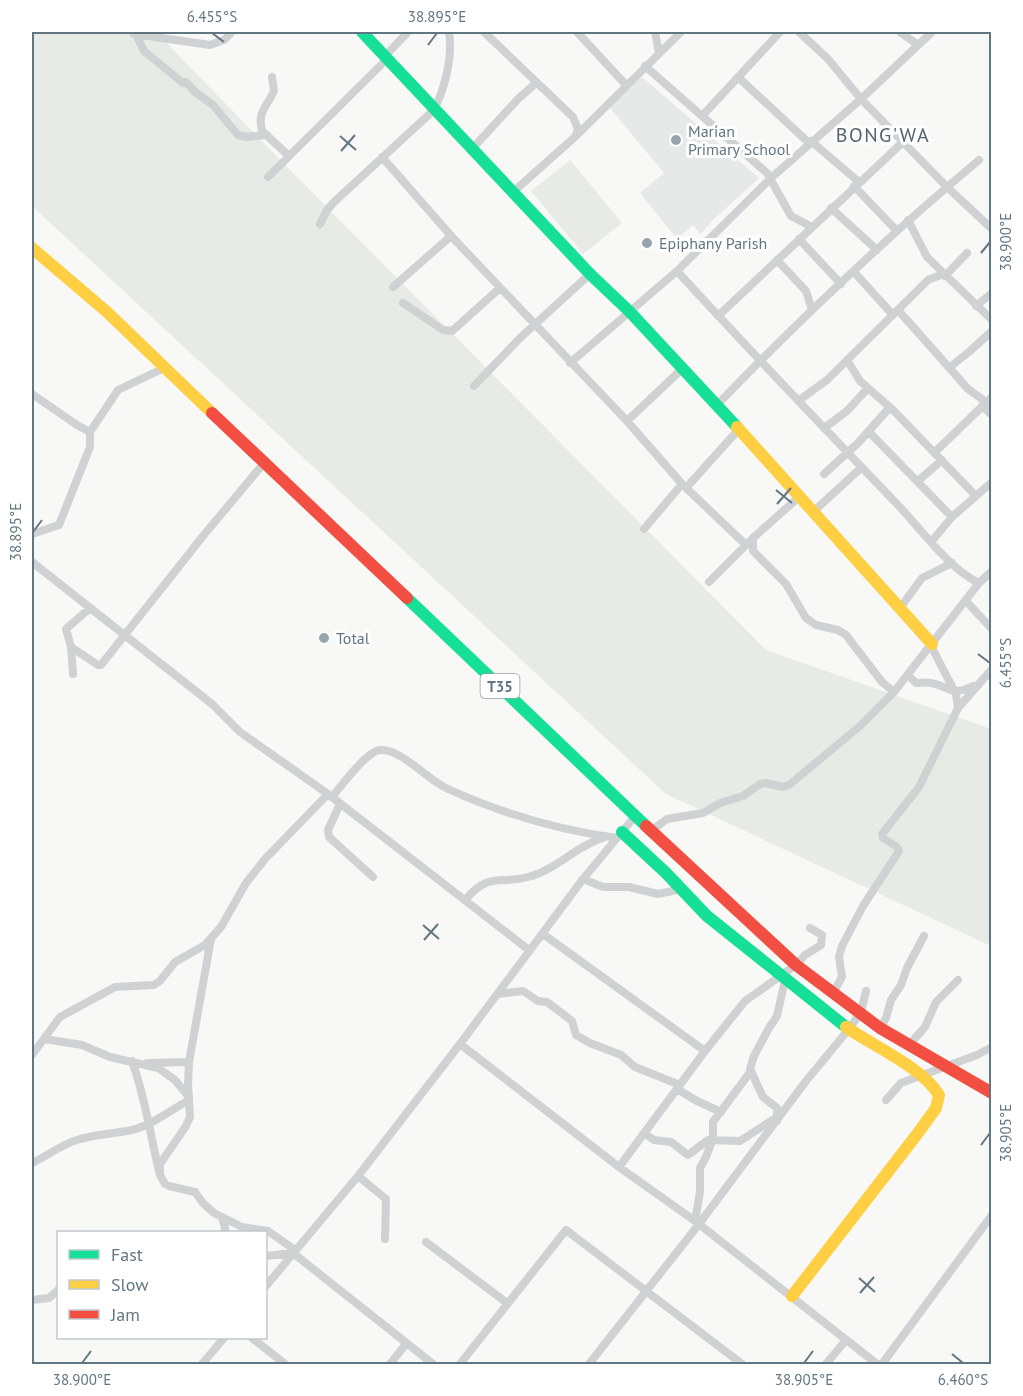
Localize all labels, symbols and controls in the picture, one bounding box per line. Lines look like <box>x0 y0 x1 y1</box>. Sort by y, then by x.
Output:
text: 6.455°S <box>187 7 237 26</box>
text: 38.895°E <box>408 7 466 26</box>
place label: Marian Primary School <box>688 121 790 159</box>
district label: BONG'WA <box>836 122 930 148</box>
marker: Marian Primary School <box>669 133 683 147</box>
text: 38.900°E <box>996 213 1015 271</box>
place label: Epiphany Parish <box>659 233 767 253</box>
marker: Epiphany Parish <box>640 236 654 250</box>
text: 38.895°E <box>6 503 25 561</box>
place label: Total <box>336 628 370 648</box>
marker: Total <box>317 631 331 645</box>
text: 6.455°S <box>996 638 1015 688</box>
road number: T35 <box>480 674 520 698</box>
text: 38.905°E <box>996 1104 1015 1162</box>
legend <box>57 1231 267 1339</box>
text: Fast <box>111 1243 143 1266</box>
text: Slow <box>111 1273 149 1296</box>
text: Jam <box>110 1303 140 1326</box>
text: 38.900°E <box>53 1370 111 1389</box>
text: 38.905°E <box>775 1370 833 1389</box>
text: 6.460°S <box>938 1370 988 1389</box>

